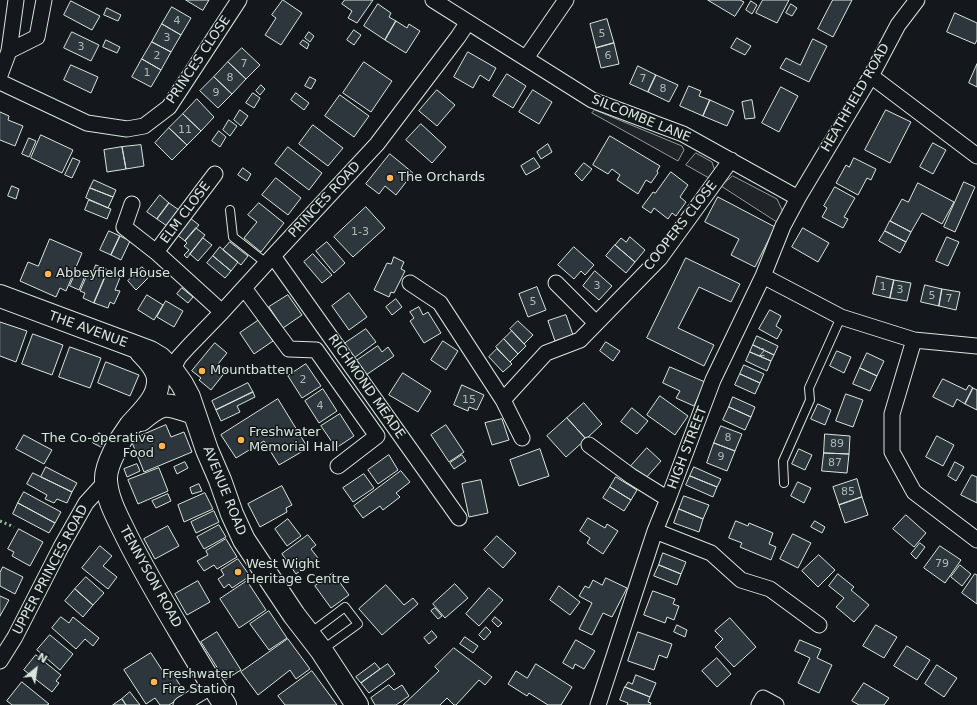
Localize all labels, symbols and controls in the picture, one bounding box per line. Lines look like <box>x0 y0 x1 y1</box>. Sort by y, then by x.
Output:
street label: PRINCES CLOSE <box>164 13 234 107</box>
house number: 4 <box>174 14 180 28</box>
house number: 5 <box>599 27 605 41</box>
house number: 3 <box>164 31 170 45</box>
house number: 3 <box>78 40 84 54</box>
street label: HEATHFIELD ROAD <box>819 41 893 155</box>
house number: 2 <box>154 49 160 63</box>
house number: 6 <box>605 49 611 63</box>
house number: 7 <box>241 57 247 71</box>
house number: 1 <box>144 66 150 80</box>
house number: 8 <box>227 71 233 85</box>
house number: 7 <box>640 72 646 86</box>
house number: 8 <box>660 82 666 96</box>
house number: 9 <box>213 86 219 100</box>
street label: SILCOMBE LANE <box>589 92 693 146</box>
house number: 11 <box>178 123 192 137</box>
street label: PRINCES ROAD <box>286 159 364 241</box>
place label: The Orchards <box>398 170 485 186</box>
marker: The Orchards <box>385 173 395 183</box>
street label: COOPERS CLOSE <box>641 178 721 274</box>
street label: ELM CLOSE <box>158 179 214 247</box>
house number: 1-3 <box>351 225 369 239</box>
place label: Abbeyfield House <box>56 266 170 282</box>
marker: Abbeyfield House <box>43 269 53 279</box>
house number: 3 <box>594 279 600 293</box>
house number: 1 <box>880 280 886 294</box>
house number: 3 <box>897 283 903 297</box>
house number: 5 <box>929 289 935 303</box>
house number: 7 <box>946 292 952 306</box>
house number: 5 <box>530 295 536 309</box>
street label: THE AVENUE <box>46 309 130 351</box>
street label: RICHMOND MEADE <box>324 332 408 442</box>
house number: 2 <box>759 346 765 360</box>
place label: Mountbatten <box>210 363 293 379</box>
marker: Mountbatten <box>197 366 207 376</box>
house number: 2 <box>300 373 306 387</box>
house number: 15 <box>462 393 476 407</box>
house number: 4 <box>317 399 323 413</box>
street label: HIGH STREET <box>665 405 711 491</box>
place label: Freshwater Memorial Hall <box>249 425 338 456</box>
place label: The Co-operative Food <box>42 431 154 462</box>
house number: 8 <box>725 431 731 445</box>
marker: Freshwater Memorial Hall <box>236 435 246 445</box>
house number: 89 <box>830 437 844 451</box>
marker: The Co-operative Food <box>157 441 167 451</box>
street label: AVENUE ROAD <box>199 444 249 538</box>
house number: 9 <box>718 450 724 464</box>
house number: 87 <box>828 456 842 470</box>
house number: 85 <box>841 485 855 499</box>
street label: UPPER PRINCES ROAD <box>10 502 92 638</box>
street label: TENNYSON ROAD <box>116 523 184 631</box>
place label: West Wight Heritage Centre <box>246 557 350 588</box>
house number: 79 <box>935 557 949 571</box>
marker: West Wight Heritage Centre <box>233 567 243 577</box>
north arrow <box>16 649 56 689</box>
text: N <box>35 650 49 666</box>
place label: Freshwater Fire Station <box>162 667 236 698</box>
marker: Freshwater Fire Station <box>149 677 159 687</box>

